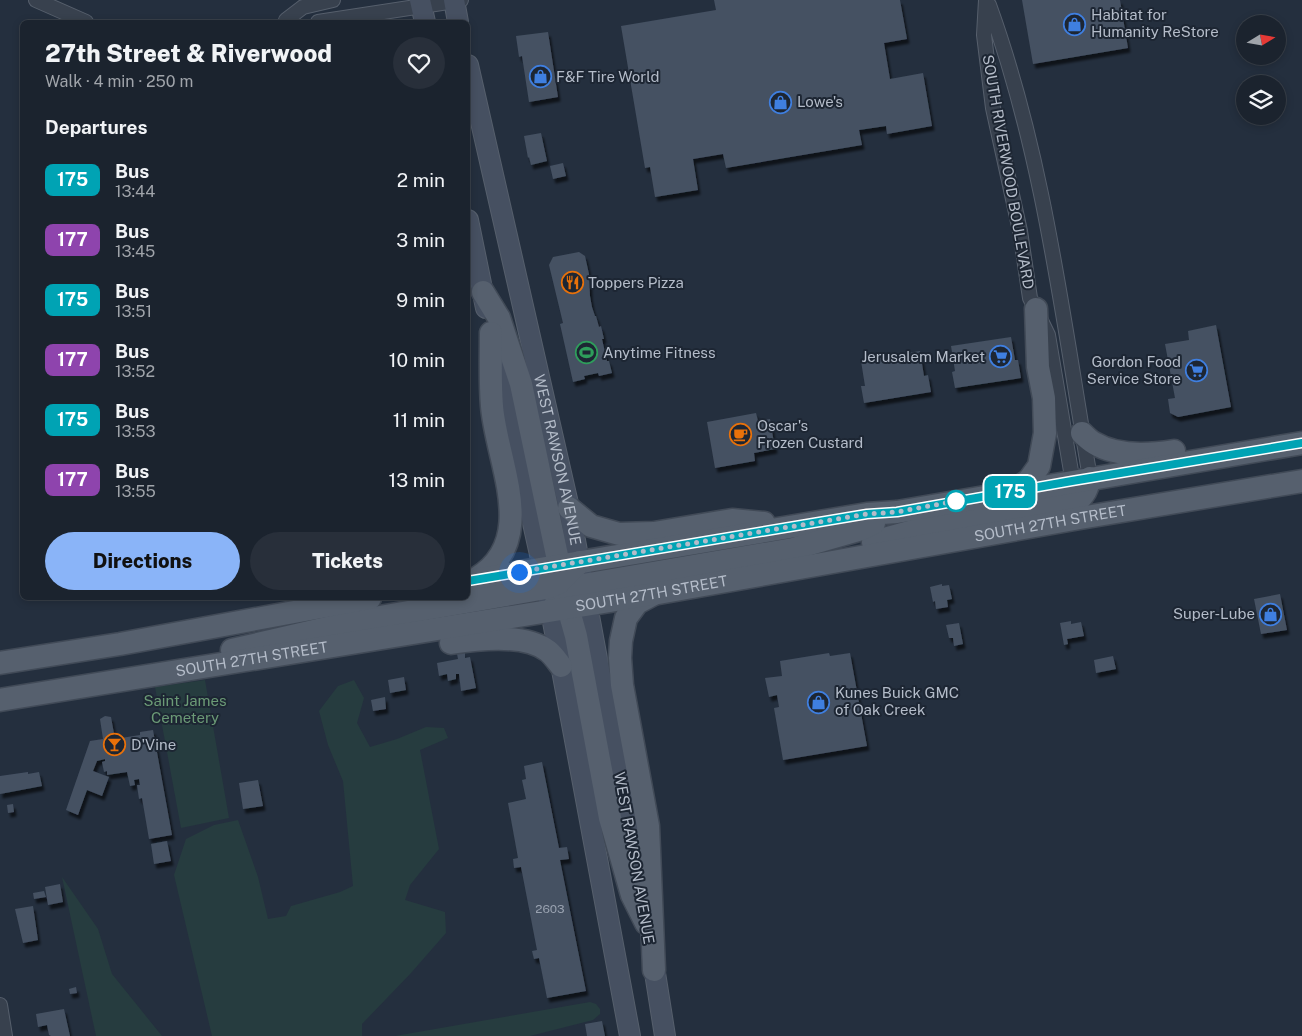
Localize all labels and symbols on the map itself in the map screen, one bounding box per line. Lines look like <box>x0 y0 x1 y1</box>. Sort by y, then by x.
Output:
place label: Habitat for Humanity ReStore <box>1091 6 1219 40</box>
shop icon: Habitat for Humanity ReStore <box>1063 12 1087 36</box>
north arrow <box>1236 15 1286 65</box>
street label: SOUTH RIVERWOOD BOULEVARD <box>979 53 1038 290</box>
shop icon: F&F Tire World <box>528 65 552 89</box>
place label: F&F Tire World <box>556 68 659 85</box>
shop icon: Lowe's <box>769 90 793 114</box>
place label: Lowe's <box>797 93 843 110</box>
restaurant icon: Toppers Pizza <box>560 271 584 295</box>
place label: Toppers Pizza <box>588 274 684 291</box>
sports icon: Anytime Fitness <box>575 341 599 365</box>
place label: Anytime Fitness <box>603 344 716 361</box>
supermarket icon: Jerusalem Market <box>989 345 1013 369</box>
place label: Jerusalem Market <box>861 348 985 365</box>
place label: Gordon Food Service Store <box>1087 353 1181 387</box>
supermarket icon: Gordon Food Service Store <box>1185 359 1209 383</box>
street label: WEST RAWSON AVENUE <box>531 373 585 547</box>
place label: Oscar's Frozen Custard <box>757 417 863 451</box>
cafe icon: Oscar's Frozen Custard <box>729 423 753 447</box>
line badge: 175 <box>981 476 1039 508</box>
unlabelled marker <box>945 490 967 512</box>
street label: SOUTH 27TH STREET <box>973 501 1128 545</box>
your location <box>507 560 532 585</box>
street label: SOUTH 27TH STREET <box>574 572 729 614</box>
shop icon: Super-Lube <box>1259 602 1283 626</box>
place label: Super-Lube <box>1173 605 1255 622</box>
street label: SOUTH 27TH STREET <box>174 638 329 679</box>
place label: Kunes Buick GMC of Oak Creek <box>835 684 959 718</box>
shop icon: Kunes Buick GMC of Oak Creek <box>807 690 831 714</box>
park label: Saint James Cemetery <box>143 692 227 726</box>
bar icon: D'Vine <box>103 733 127 757</box>
place label: D'Vine <box>131 736 176 753</box>
street label: WEST RAWSON AVENUE <box>611 770 658 945</box>
house number: 2603 <box>535 902 565 916</box>

